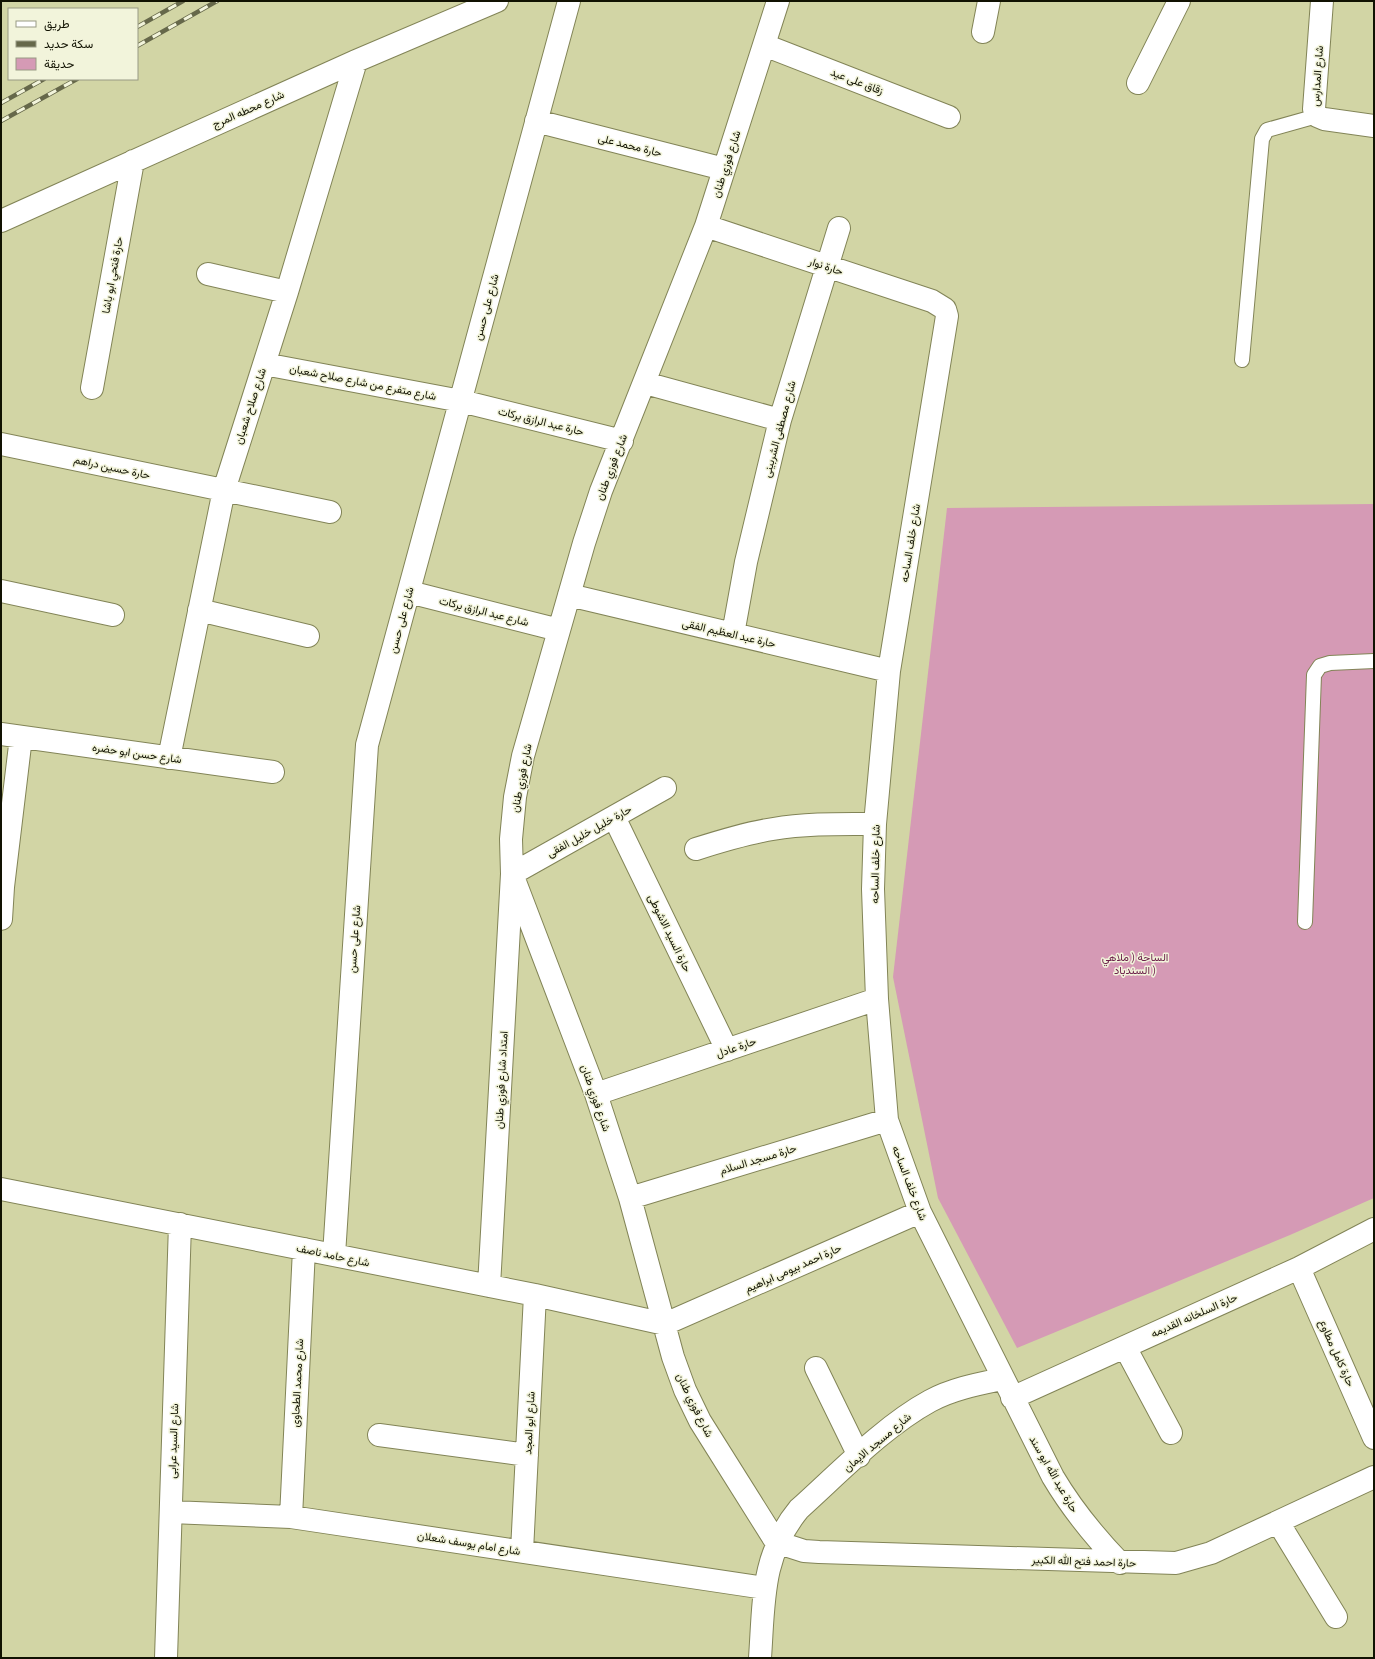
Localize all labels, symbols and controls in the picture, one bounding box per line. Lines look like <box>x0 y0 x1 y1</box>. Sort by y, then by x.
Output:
legend <box>8 8 138 80</box>
text: طريق <box>44 17 70 32</box>
text: سكة حديد <box>44 37 93 51</box>
street label: شارع المدارس <box>1309 45 1327 107</box>
text: حديقة <box>44 57 74 71</box>
street label: زقاق على عيد <box>829 65 885 98</box>
street label: شارع محطه المرج <box>210 88 287 132</box>
street label: شارع فوزي طنان <box>710 129 746 200</box>
street label: حارة محمد على <box>597 131 663 160</box>
street label: حارة فتحي ابو باشا <box>99 236 129 315</box>
street label: حارة نوار <box>806 255 845 278</box>
street label: شارع على حسن <box>471 272 503 342</box>
street label: شارع متفرع من شارع صلاح شعبان <box>288 362 438 404</box>
street label: شارع صلاح شعبان <box>232 366 270 446</box>
street label: شارع مصطفى الشربينى <box>760 379 800 479</box>
street label: حارة عبد الرازق بركات <box>497 405 585 438</box>
street label: شارع فوزي طنان <box>593 432 633 503</box>
street label: حارة حسين دراهم <box>72 453 151 483</box>
street label: شارع خلف الساحه <box>898 503 924 583</box>
street label: شارع على حسن <box>386 585 418 655</box>
street label: شارع عبد الرازق بركات <box>438 594 530 630</box>
street label: حارة عبد العظيم الفقى <box>681 616 777 652</box>
street label: شارع حسن ابو حضره <box>91 741 183 767</box>
street label: شارع فوزي طنان <box>508 742 538 814</box>
street label: حارة خليل خليل الفقى <box>545 803 634 860</box>
street label: شارع خلف الساحه <box>868 824 884 904</box>
street label: حارة السيد الاشوطى <box>645 892 694 974</box>
street label: شارع على حسن <box>346 904 364 974</box>
park label: الساحة ( ملاهي السندباد ) <box>1102 951 1168 977</box>
street label: امتداد شارع فوزي طنان <box>492 1031 514 1130</box>
street label: حارة عادل <box>714 1035 758 1060</box>
street label: شارع فوزي طنان <box>575 1063 613 1135</box>
street label: حارة مسجد السلام <box>718 1142 799 1178</box>
street label: شارع خلف الساحه <box>888 1144 930 1223</box>
street label: شارع حامد ناصف <box>295 1241 371 1271</box>
street label: حارة احمد بيومى ابراهيم <box>743 1241 844 1297</box>
street label: حارة السلخانه القديمه <box>1149 1290 1240 1340</box>
street label: حارة كامل مطاوع <box>1315 1318 1357 1389</box>
street label: شارع محمد الطحاوى <box>289 1338 307 1428</box>
street label: شارع فوزي طنان <box>671 1371 716 1441</box>
street label: شارع ابو المجد <box>521 1391 539 1455</box>
street label: شارع السيد عرابى <box>166 1403 182 1479</box>
street label: شارع مسجد الايمان <box>841 1410 915 1475</box>
street label: حارة عبد الله ابو سند <box>1026 1434 1081 1515</box>
street label: شارع امام يوسف شعلان <box>416 1529 522 1559</box>
street label: حارة احمد فتح الله الكبير <box>1030 1553 1136 1571</box>

